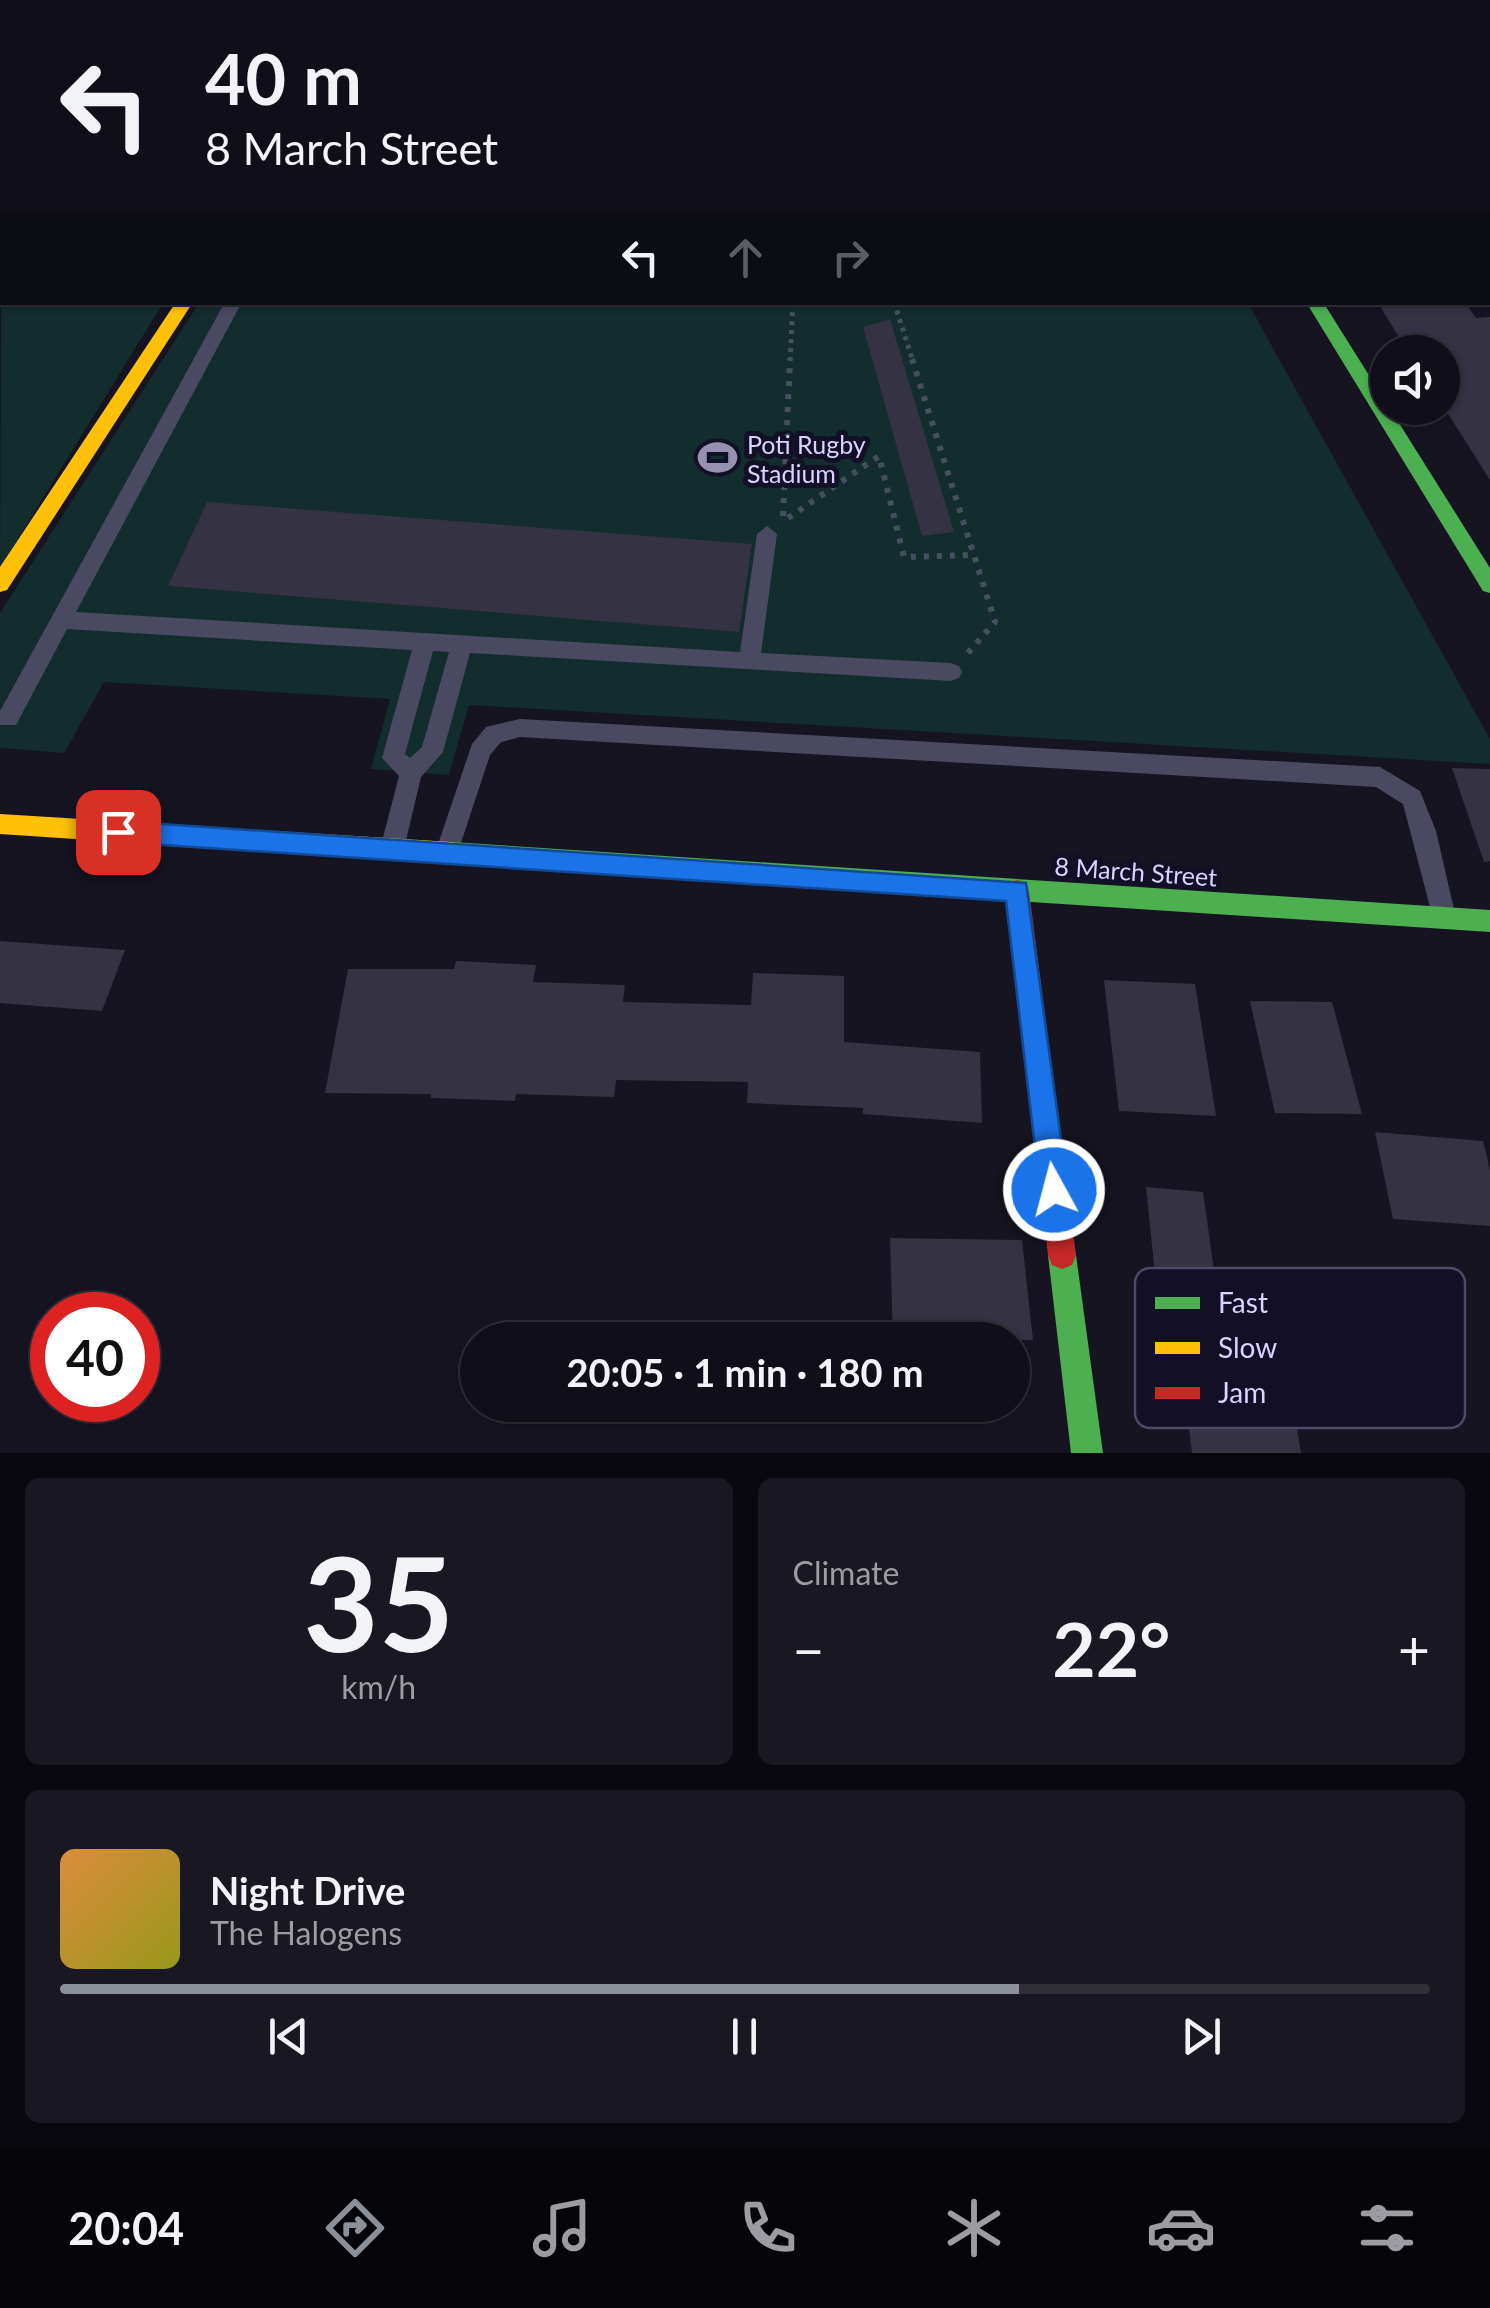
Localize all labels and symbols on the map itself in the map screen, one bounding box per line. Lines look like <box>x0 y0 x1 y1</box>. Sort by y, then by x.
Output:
place label: Poti Rugby Stadium <box>747 429 866 488</box>
sports icon: Poti Rugby Stadium <box>696 437 738 479</box>
pin <box>76 790 161 875</box>
street label: 8 March Street <box>1054 850 1218 892</box>
position arrow <box>1002 1138 1106 1242</box>
legend <box>1135 1268 1465 1428</box>
text: Fast <box>1218 1285 1268 1319</box>
speed limit sign: 40 <box>30 1292 160 1422</box>
text: Slow <box>1218 1330 1277 1364</box>
text: Jam <box>1218 1375 1266 1409</box>

